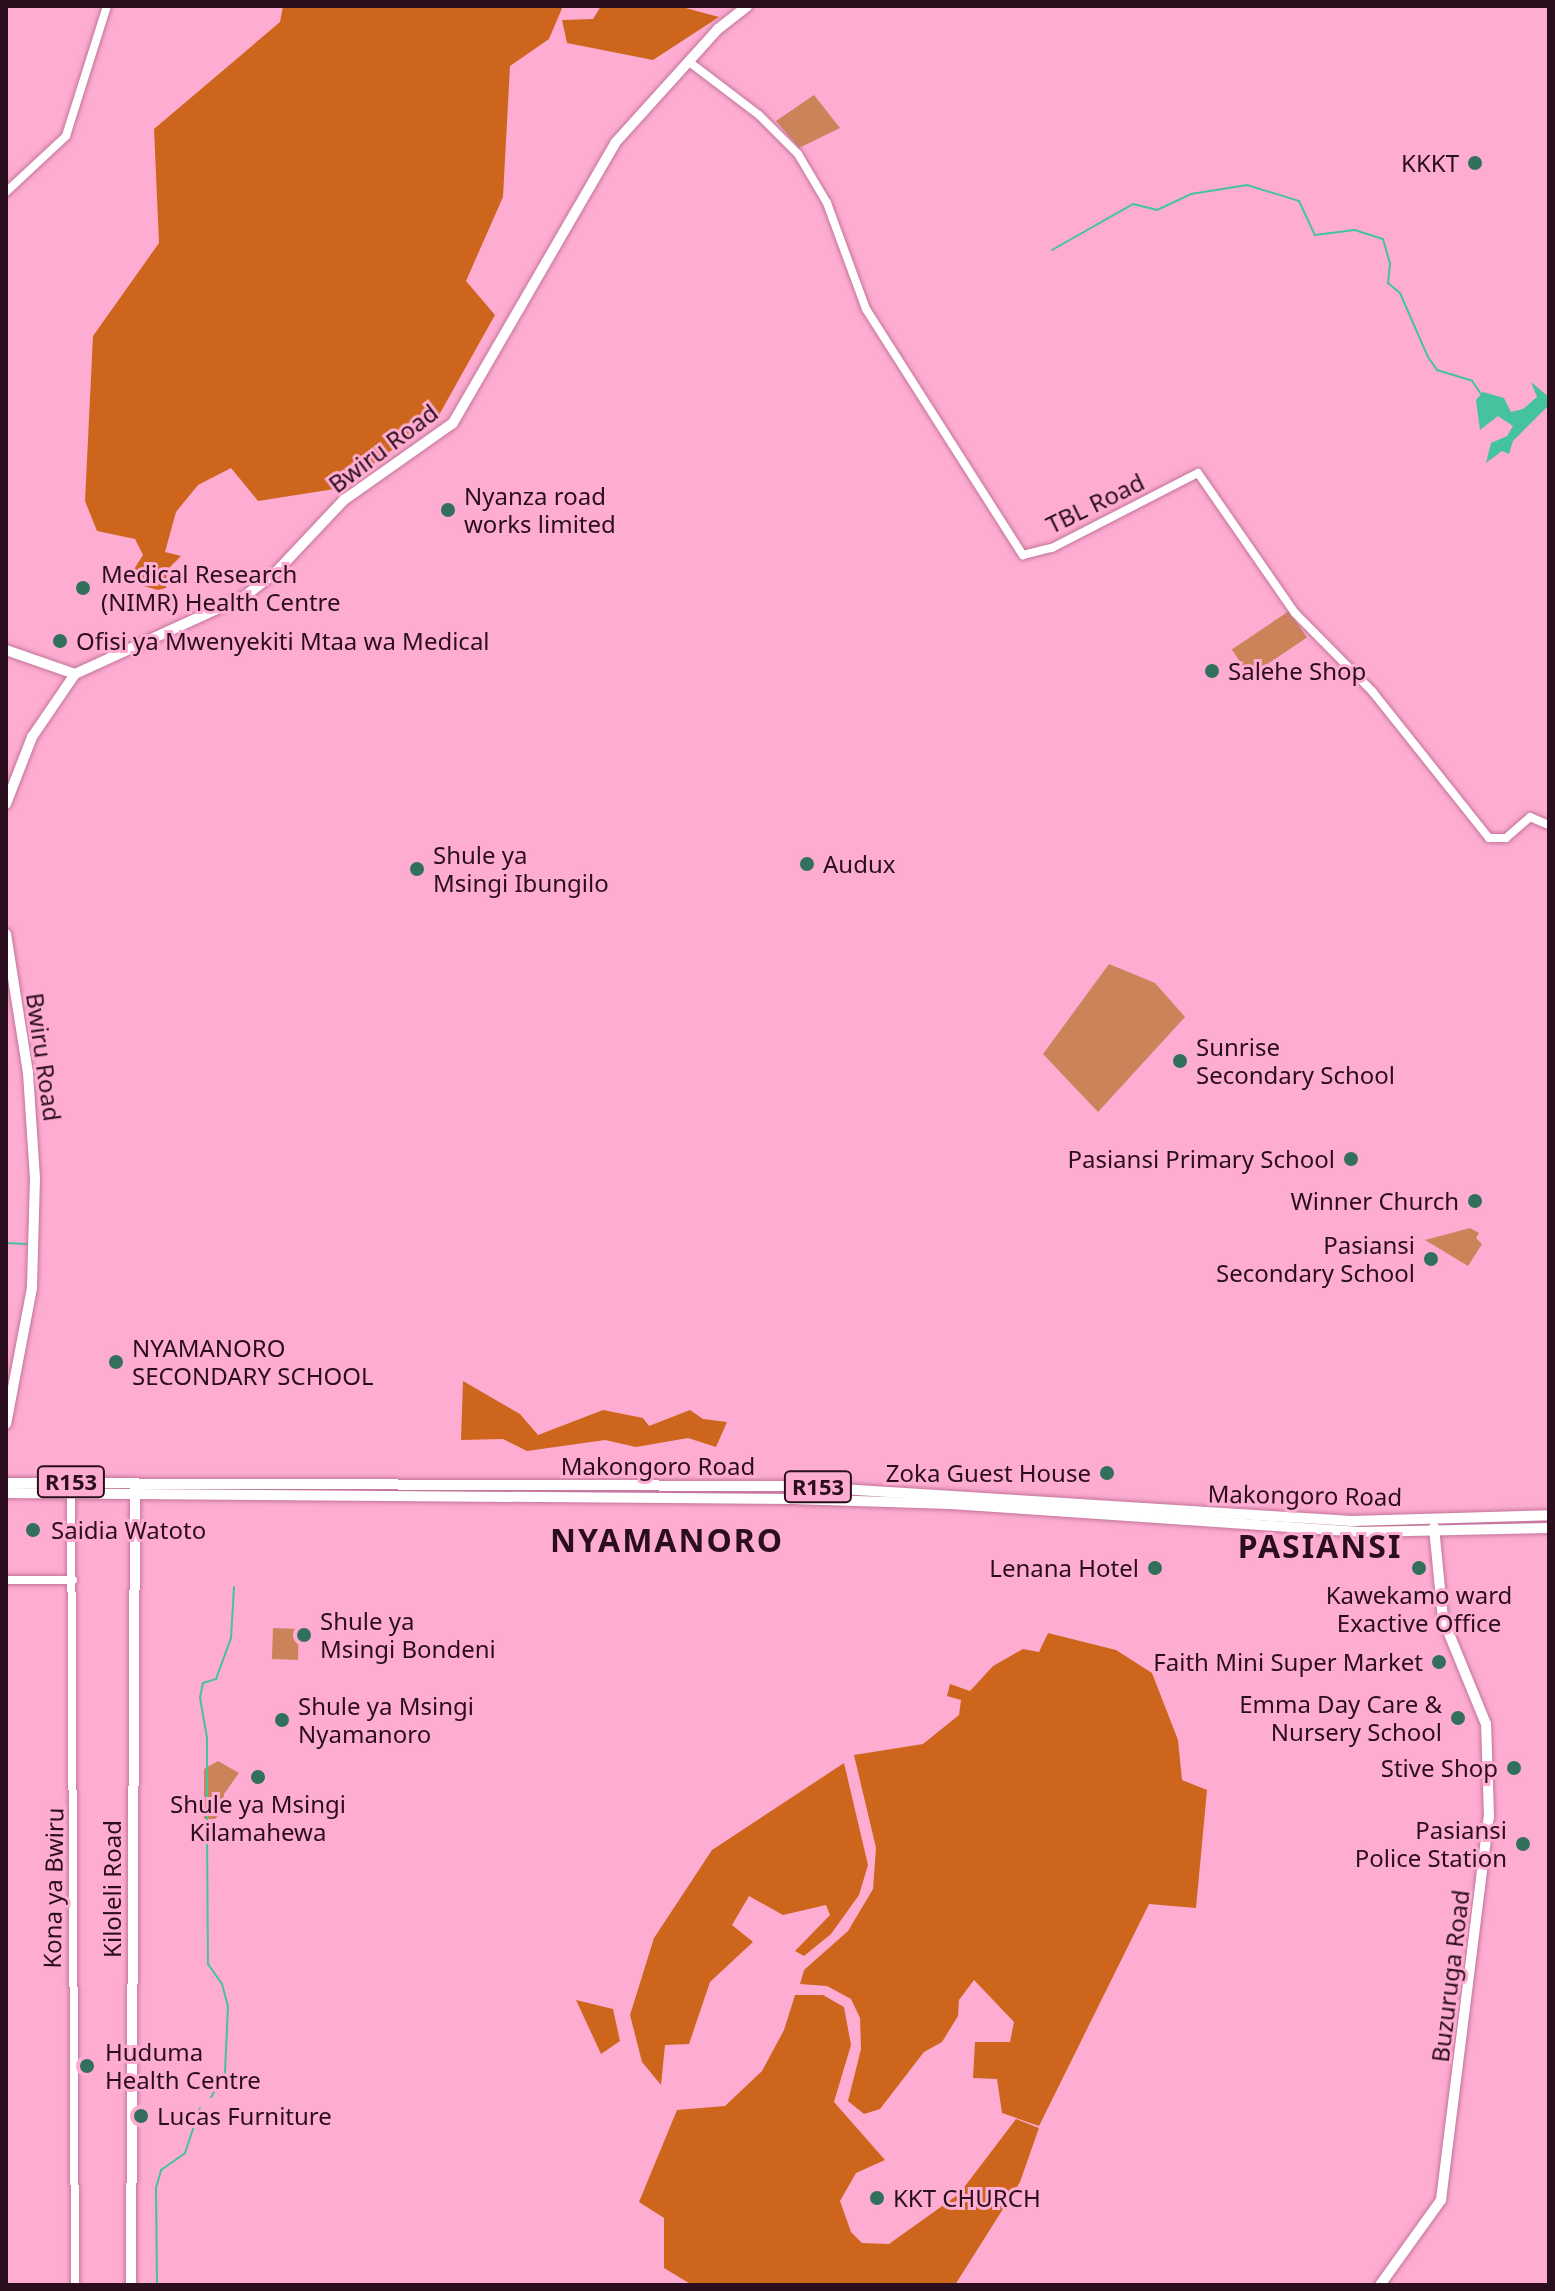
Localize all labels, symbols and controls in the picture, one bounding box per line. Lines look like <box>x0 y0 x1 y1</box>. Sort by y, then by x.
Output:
place label: KKKT <box>1401 149 1459 177</box>
marker: KKKT <box>1466 154 1484 172</box>
street label: Bwiru Road <box>323 398 443 498</box>
street label: TBL Road <box>1041 467 1149 539</box>
place label: Nyanza road works limited <box>464 482 616 538</box>
marker: Nyanza road works limited <box>439 501 457 519</box>
place label: Medical Research (NIMR) Health Centre <box>101 560 341 616</box>
marker: Medical Research (NIMR) Health Centre <box>72 577 94 599</box>
place label: Ofisi ya Mwenyekiti Mtaa wa Medical <box>76 627 490 655</box>
marker: Ofisi ya Mwenyekiti Mtaa wa Medical <box>51 632 69 650</box>
place label: Salehe Shop <box>1228 657 1366 685</box>
marker: Salehe Shop <box>1203 662 1221 680</box>
place label: Shule ya Msingi Ibungilo <box>433 841 609 897</box>
place label: Audux <box>823 850 895 878</box>
marker: Audux <box>798 855 816 873</box>
marker: Shule ya Msingi Ibungilo <box>408 860 426 878</box>
street label: Bwiru Road <box>21 991 67 1123</box>
place label: Sunrise Secondary School <box>1196 1033 1395 1089</box>
marker: Sunrise Secondary School <box>1171 1052 1189 1070</box>
place label: Pasiansi Primary School <box>1067 1145 1335 1173</box>
marker: Pasiansi Primary School <box>1342 1150 1360 1168</box>
place label: Winner Church <box>1291 1187 1459 1215</box>
marker: Winner Church <box>1466 1192 1484 1210</box>
place label: Pasiansi Secondary School <box>1216 1231 1415 1287</box>
marker: Pasiansi Secondary School <box>1422 1250 1440 1268</box>
place label: NYAMANORO SECONDARY SCHOOL <box>132 1334 374 1390</box>
marker: NYAMANORO SECONDARY SCHOOL <box>107 1353 125 1371</box>
street label: Makongoro Road <box>561 1452 755 1480</box>
place label: Zoka Guest House <box>886 1459 1091 1487</box>
road number: R153 <box>35 1464 107 1500</box>
marker: Zoka Guest House <box>1098 1464 1116 1482</box>
road number: R153 <box>782 1469 854 1505</box>
street label: Makongoro Road <box>1207 1479 1403 1511</box>
place label: Saidia Watoto <box>51 1516 206 1544</box>
marker: Saidia Watoto <box>22 1519 44 1541</box>
district label: NYAMANORO <box>550 1521 784 1559</box>
district label: PASIANSI <box>1238 1527 1402 1565</box>
place label: Lenana Hotel <box>989 1554 1139 1582</box>
marker: Lenana Hotel <box>1146 1559 1164 1577</box>
marker: Kawekamo ward Exactive Office <box>1410 1559 1428 1577</box>
place label: Kawekamo ward Exactive Office <box>1326 1581 1512 1637</box>
place label: Shule ya Msingi Bondeni <box>320 1607 496 1663</box>
marker: Shule ya Msingi Bondeni <box>295 1626 313 1644</box>
place label: Faith Mini Super Market <box>1153 1648 1423 1676</box>
marker: Faith Mini Super Market <box>1430 1653 1448 1671</box>
place label: Emma Day Care & Nursery School <box>1239 1690 1442 1746</box>
place label: Shule ya Msingi Nyamanoro <box>298 1692 474 1748</box>
marker: Emma Day Care & Nursery School <box>1449 1709 1467 1727</box>
marker: Shule ya Msingi Nyamanoro <box>273 1711 291 1729</box>
place label: Stive Shop <box>1381 1754 1498 1782</box>
marker: Stive Shop <box>1505 1759 1523 1777</box>
marker: Shule ya Msingi Kilamahewa <box>249 1768 267 1786</box>
place label: Shule ya Msingi Kilamahewa <box>170 1790 346 1846</box>
street label: Kona ya Bwiru <box>37 1807 69 1969</box>
place label: Pasiansi Police Station <box>1355 1816 1507 1872</box>
street label: Kiloleli Road <box>98 1820 126 1958</box>
marker: Pasiansi Police Station <box>1514 1835 1532 1853</box>
street label: Buzuruga Road <box>1425 1888 1475 2064</box>
place label: Huduma Health Centre <box>105 2038 261 2094</box>
marker: Huduma Health Centre <box>76 2055 98 2077</box>
place label: Lucas Furniture <box>157 2102 332 2130</box>
marker: Lucas Furniture <box>132 2107 150 2125</box>
place label: KKT CHURCH <box>893 2184 1041 2212</box>
marker: KKT CHURCH <box>868 2189 886 2207</box>

